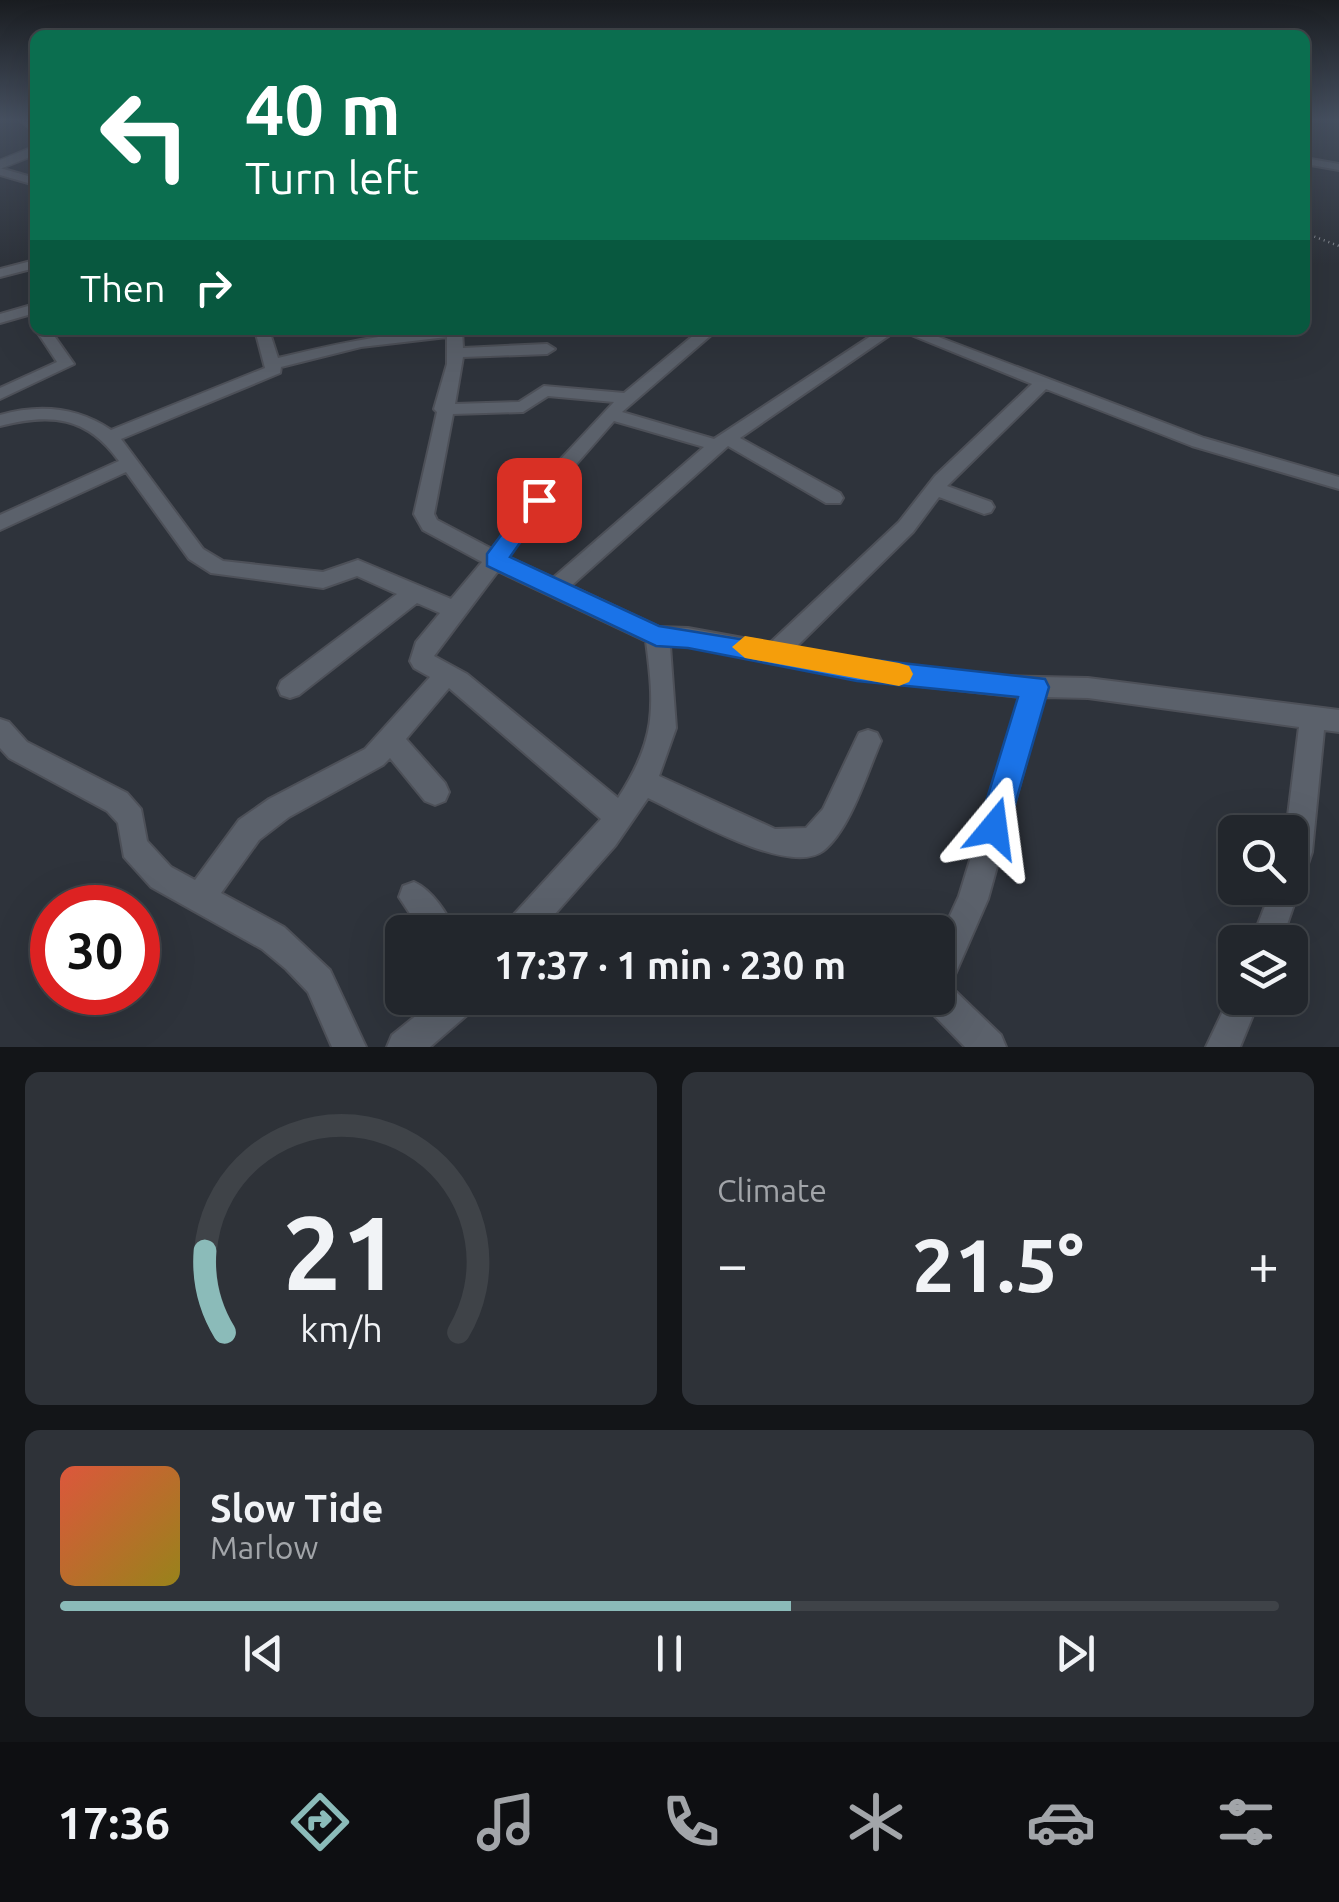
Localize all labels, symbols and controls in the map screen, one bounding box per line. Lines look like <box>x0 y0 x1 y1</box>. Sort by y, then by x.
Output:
icon: left <box>80 70 210 200</box>
text: 40 m <box>245 70 401 148</box>
text: Turn left <box>245 152 419 203</box>
icon: right <box>186 260 241 315</box>
text: Then <box>80 267 166 309</box>
pin <box>497 458 582 543</box>
icon: arrive <box>512 473 567 528</box>
position arrow <box>942 776 1046 880</box>
map controls <box>1218 815 1308 1015</box>
button: search <box>1218 815 1308 905</box>
speed limit sign: 30 <box>30 885 160 1015</box>
button: layers <box>1218 925 1308 1015</box>
text: 17:37 · 1 min · 230 m <box>494 944 846 986</box>
text: Climate <box>717 1172 827 1208</box>
text: 21 <box>282 1193 400 1310</box>
text: 21.5° <box>912 1222 1084 1306</box>
text: − <box>717 1233 748 1294</box>
text: + <box>1248 1233 1279 1294</box>
text: km/h <box>300 1309 382 1349</box>
text: Slow Tide <box>210 1487 383 1529</box>
text: Marlow <box>210 1529 318 1565</box>
icon: previous <box>236 1626 291 1681</box>
icon: pause <box>642 1626 697 1681</box>
icon: next <box>1048 1626 1103 1681</box>
icon: directions <box>285 1787 355 1857</box>
icon: music <box>471 1787 541 1857</box>
icon: phone <box>656 1787 726 1857</box>
icon: climate <box>841 1787 911 1857</box>
icon: car <box>1026 1787 1096 1857</box>
icon: filters <box>1211 1787 1281 1857</box>
text: 17:36 <box>58 1797 170 1848</box>

